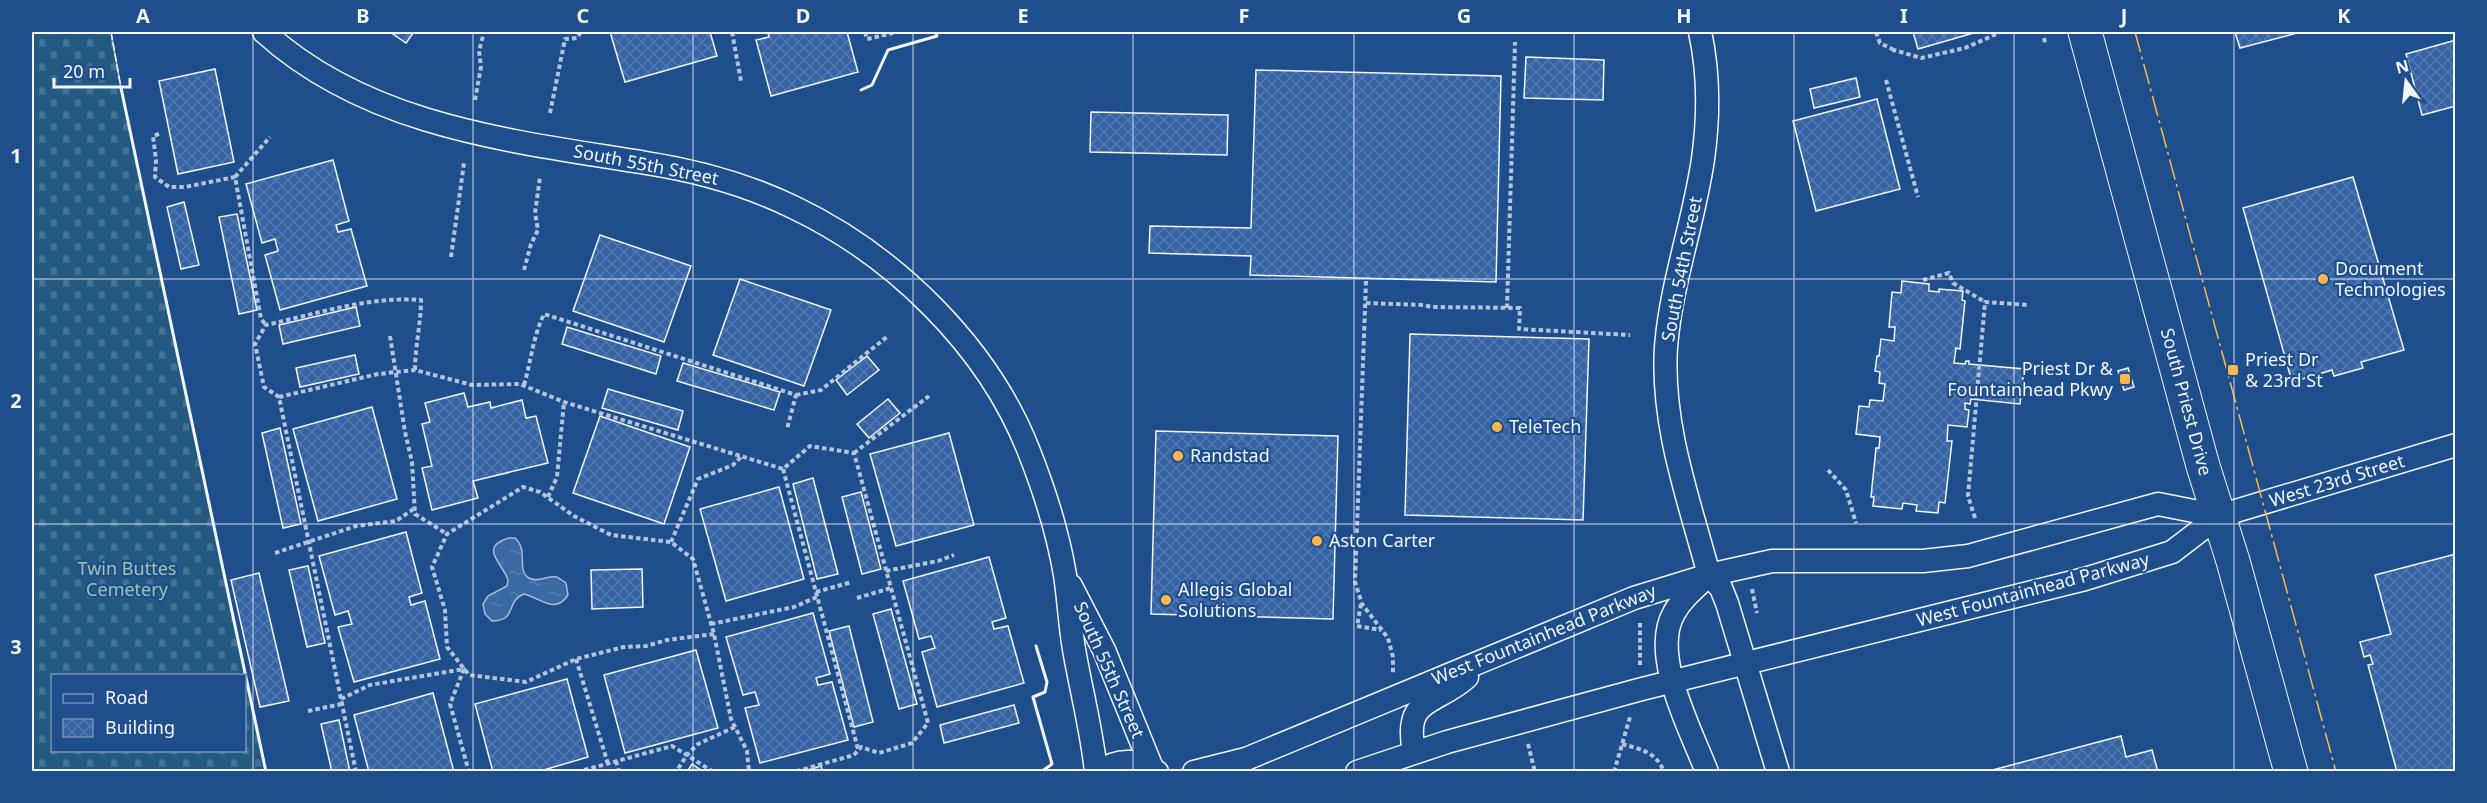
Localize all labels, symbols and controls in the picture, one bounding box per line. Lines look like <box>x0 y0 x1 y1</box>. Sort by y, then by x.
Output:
text: A <box>136 2 150 29</box>
text: B <box>356 2 370 29</box>
text: C <box>577 2 590 29</box>
text: D <box>796 2 810 29</box>
text: E <box>1017 2 1029 29</box>
text: F <box>1239 2 1249 29</box>
text: G <box>1457 2 1471 29</box>
text: H <box>1676 2 1692 29</box>
text: I <box>1900 2 1908 29</box>
text: J <box>2119 2 2127 29</box>
text: K <box>2337 2 2351 29</box>
scale bar <box>54 51 130 89</box>
north arrow <box>2376 51 2436 111</box>
text: N <box>2393 54 2411 79</box>
text: 20 m <box>63 59 105 83</box>
street label: South 55th Street <box>572 138 721 190</box>
text: 1 <box>10 142 22 169</box>
street label: South 54th Street <box>1655 194 1707 343</box>
place label: Document Technologies <box>2335 256 2446 301</box>
marker: Document Technologies <box>2316 272 2330 286</box>
street label: South Priest Drive <box>2156 325 2218 478</box>
place label: Priest Dr & 23rd St <box>2245 347 2323 392</box>
place label: Priest Dr & Fountainhead Pkwy <box>1947 356 2114 401</box>
marker: Priest Dr & 23rd St <box>2226 363 2240 377</box>
marker: Priest Dr & Fountainhead Pkwy <box>2118 372 2132 386</box>
text: 2 <box>10 387 22 414</box>
place label: TeleTech <box>1509 414 1581 438</box>
marker: TeleTech <box>1490 420 1504 434</box>
place label: Randstad <box>1190 443 1270 467</box>
street label: West 23rd Street <box>2266 448 2408 512</box>
marker: Randstad <box>1171 449 1185 463</box>
place label: Aston Carter <box>1329 528 1436 552</box>
marker: Aston Carter <box>1310 534 1324 548</box>
street label: West Fountainhead Parkway <box>1914 546 2152 632</box>
park label: Twin Buttes Cemetery <box>78 556 176 601</box>
place label: Allegis Global Solutions <box>1178 577 1292 622</box>
street label: West Fountainhead Parkway <box>1428 578 1660 690</box>
marker: Allegis Global Solutions <box>1159 593 1173 607</box>
street label: South 55th Street <box>1069 597 1151 742</box>
text: 3 <box>10 633 22 660</box>
legend <box>51 674 246 752</box>
text: Road <box>105 685 148 709</box>
text: Building <box>105 715 175 739</box>

